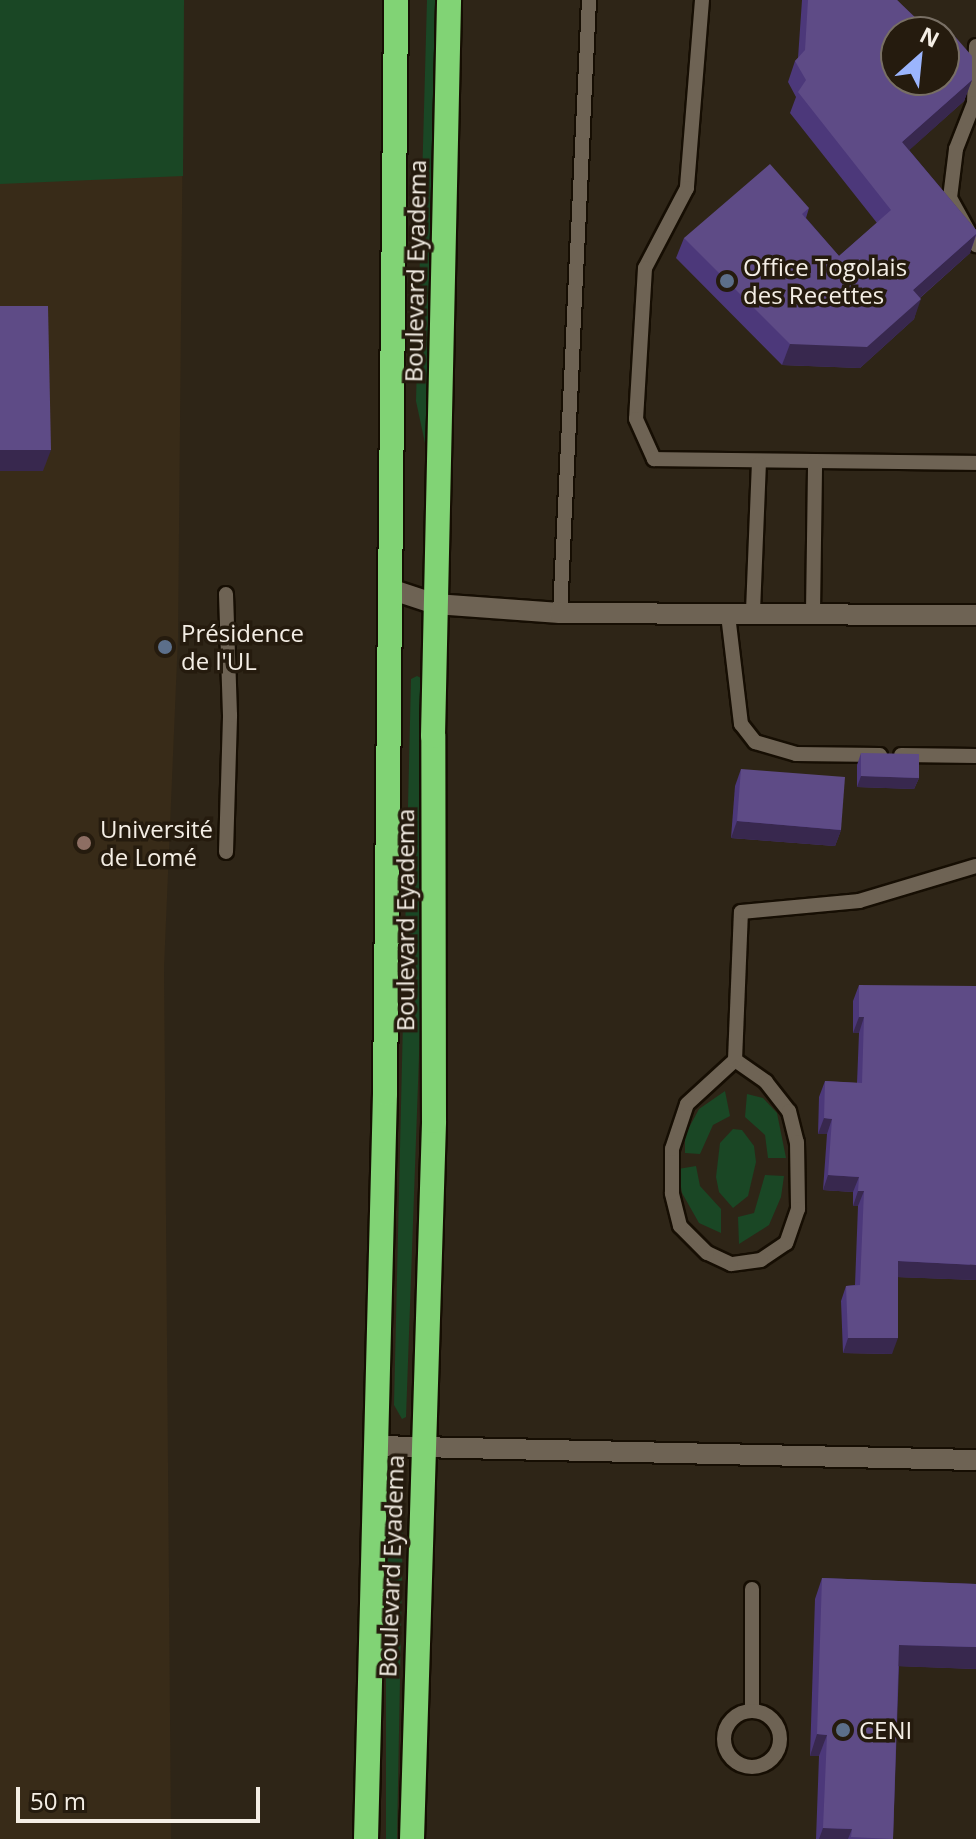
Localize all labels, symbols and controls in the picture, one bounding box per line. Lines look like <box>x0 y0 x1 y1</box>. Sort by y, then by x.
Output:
north arrow <box>880 16 960 96</box>
text: N <box>915 19 945 54</box>
street label: Boulevard Eyadema <box>399 159 431 383</box>
place label: Office Togolais des Recettes <box>743 253 907 309</box>
marker: Office Togolais des Recettes <box>718 272 736 290</box>
place label: Présidence de l'UL <box>181 619 304 675</box>
marker: Présidence de l'UL <box>156 638 174 656</box>
street label: Boulevard Eyadema <box>391 809 419 1031</box>
place label: Université de Lomé <box>100 815 213 871</box>
marker: Université de Lomé <box>75 834 93 852</box>
street label: Boulevard Eyadema <box>373 1454 409 1678</box>
place label: CENI <box>859 1716 912 1744</box>
marker: CENI <box>834 1721 852 1739</box>
scale bar <box>20 1771 264 1821</box>
text: 50 m <box>30 1784 86 1817</box>

